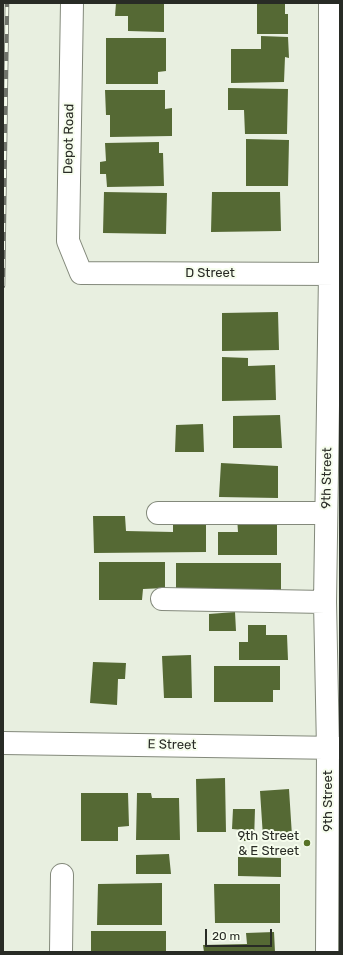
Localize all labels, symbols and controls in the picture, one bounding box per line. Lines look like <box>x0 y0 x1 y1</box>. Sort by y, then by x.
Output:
street label: Depot Road <box>61 104 77 174</box>
street label: D Street <box>185 265 235 281</box>
street label: 9th Street <box>319 447 335 509</box>
street label: E Street <box>148 737 196 753</box>
street label: 9th Street <box>320 770 336 832</box>
place label: 9th Street & E Street <box>238 828 299 859</box>
marker: 9th Street & E Street <box>302 838 312 848</box>
scale bar <box>207 921 274 947</box>
text: 20 m <box>212 929 240 943</box>

